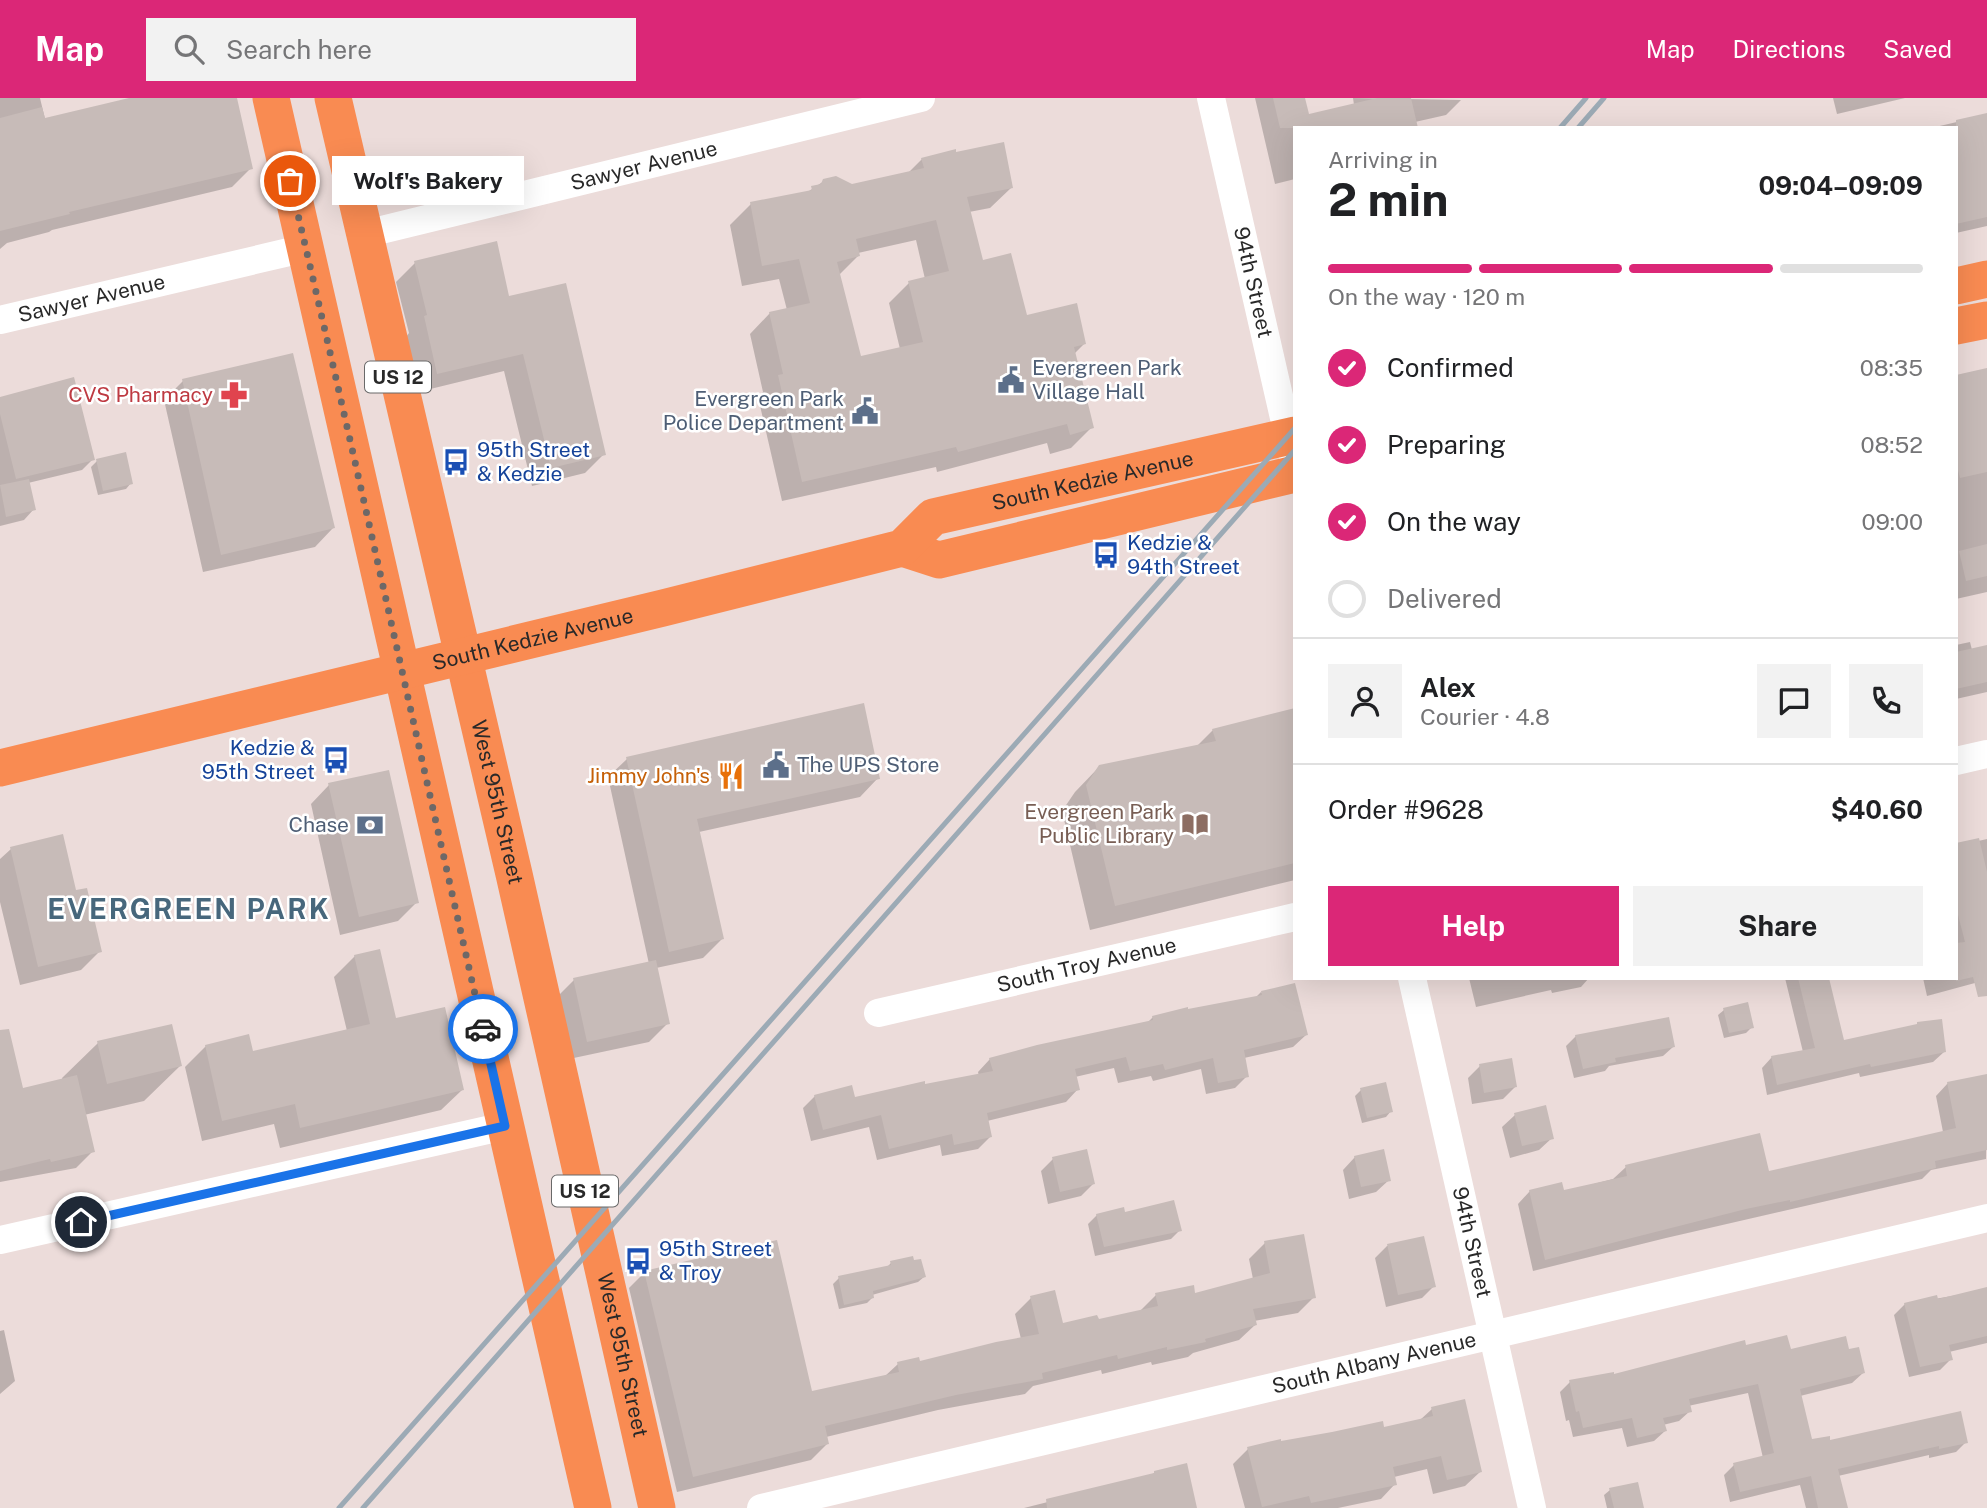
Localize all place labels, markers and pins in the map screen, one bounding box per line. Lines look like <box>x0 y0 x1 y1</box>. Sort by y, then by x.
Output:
pin <box>260 151 320 211</box>
callout: Wolf's Bakery <box>332 156 524 206</box>
place label: Evergreen Park Village Hall <box>1032 355 1182 404</box>
public building icon: Evergreen Park Village Hall <box>996 365 1026 395</box>
pharmacy icon: CVS Pharmacy <box>219 380 249 410</box>
place label: CVS Pharmacy <box>68 382 213 407</box>
place label: Evergreen Park Police Department <box>663 386 844 435</box>
public building icon: Evergreen Park Police Department <box>850 396 880 426</box>
place label: 95th Street & Kedzie <box>477 437 590 486</box>
bus stop icon: 95th Street & Kedzie <box>441 447 471 477</box>
place label: Kedzie & 94th Street <box>1127 530 1240 579</box>
bus stop icon: Kedzie & 94th Street <box>1091 540 1121 570</box>
place label: Kedzie & 95th Street <box>202 735 315 784</box>
bus stop icon: Kedzie & 95th Street <box>321 745 351 775</box>
public building icon: The UPS Store <box>761 750 791 780</box>
place label: The UPS Store <box>797 752 939 777</box>
restaurant icon: Jimmy John's <box>716 761 746 791</box>
place label: Jimmy John's <box>587 763 710 788</box>
place label: Evergreen Park Public Library <box>1024 799 1174 848</box>
library icon: Evergreen Park Public Library <box>1180 809 1210 839</box>
bank icon: Chase <box>355 810 385 840</box>
place label: Chase <box>288 812 349 837</box>
pin <box>51 1192 111 1252</box>
place label: 95th Street & Troy <box>659 1236 772 1285</box>
bus stop icon: 95th Street & Troy <box>623 1246 653 1276</box>

